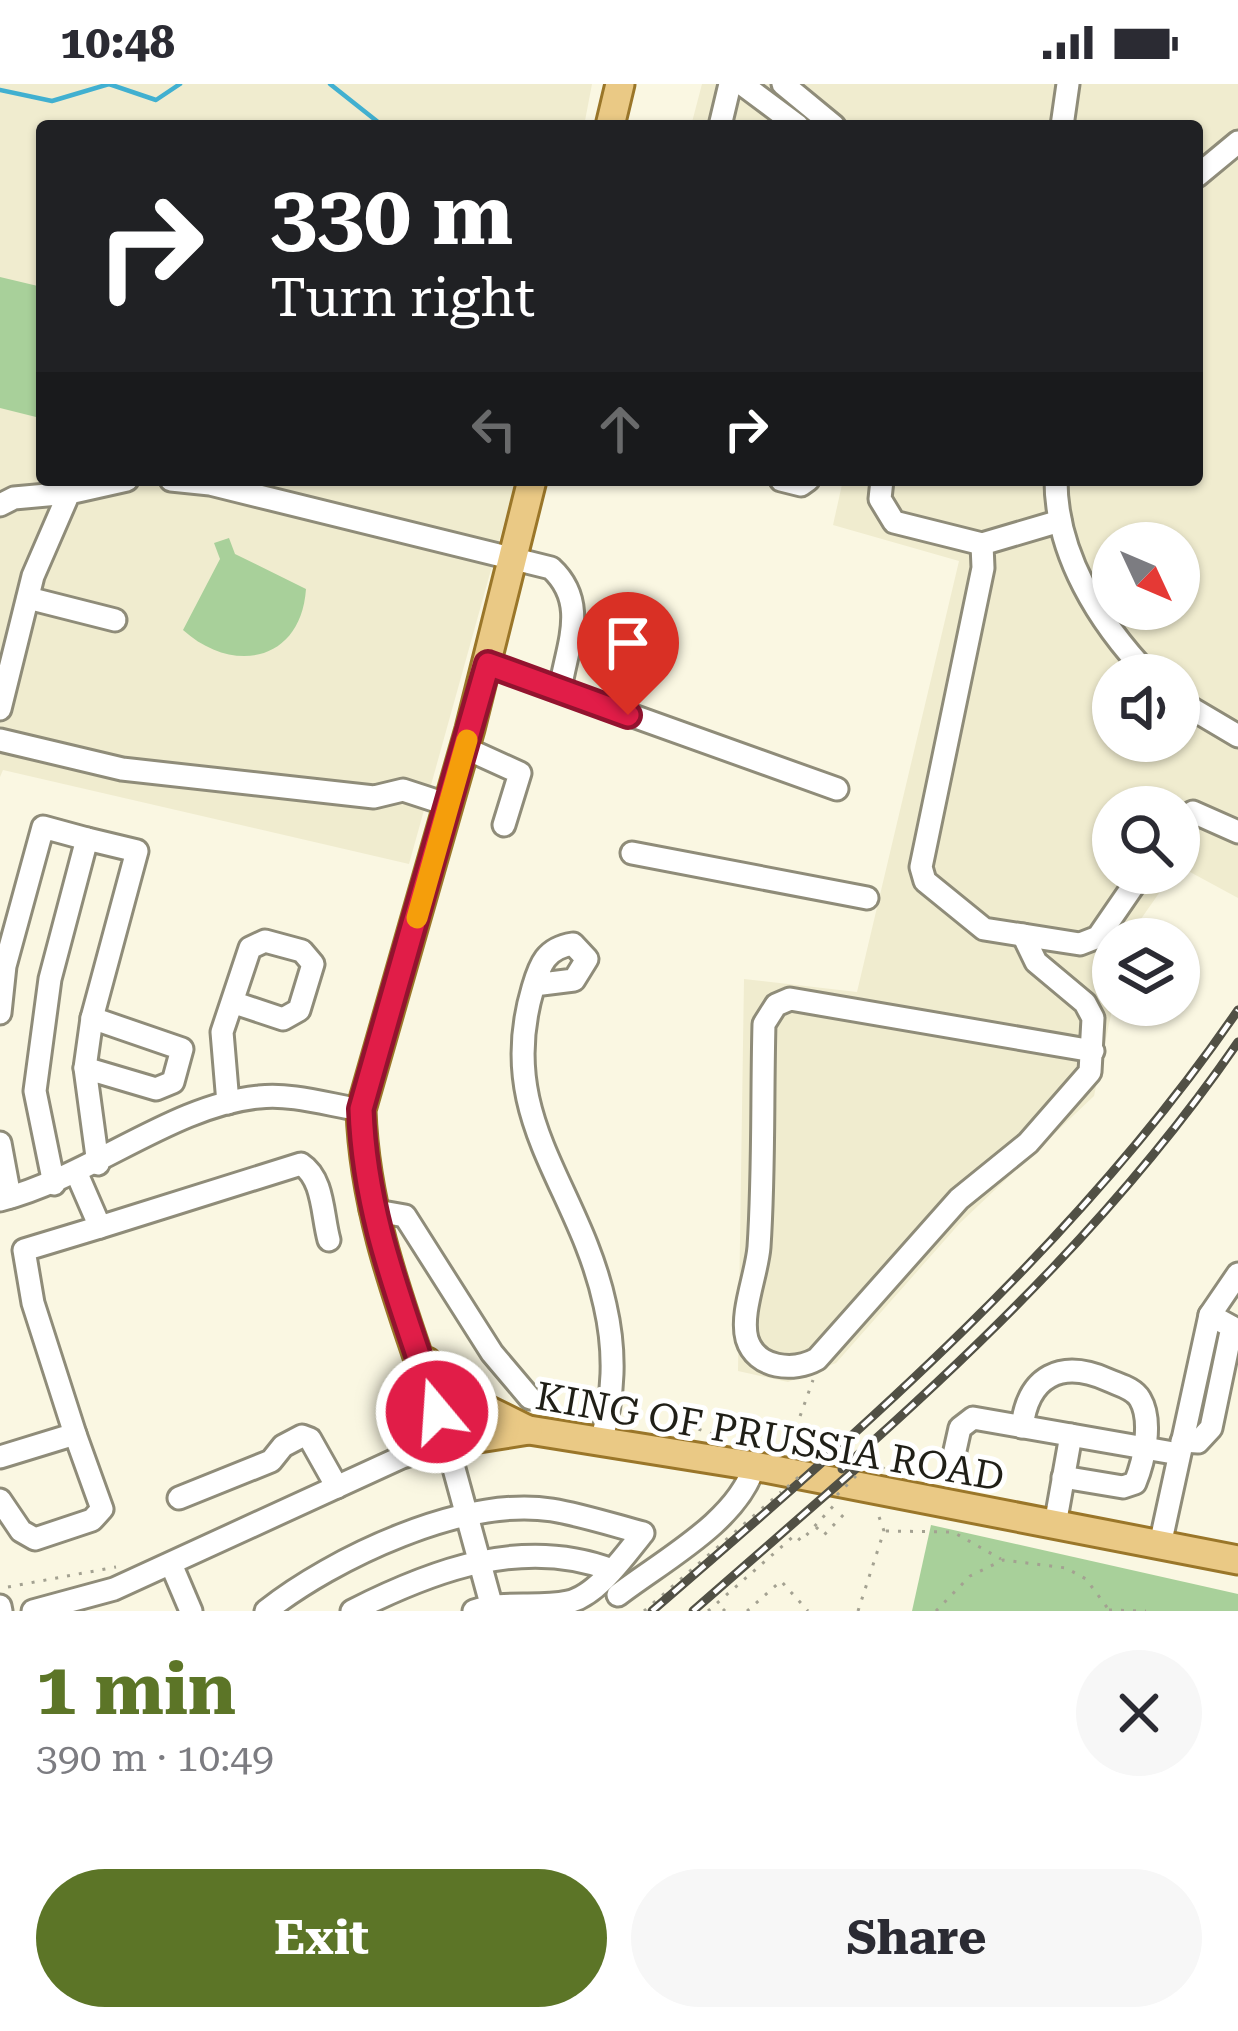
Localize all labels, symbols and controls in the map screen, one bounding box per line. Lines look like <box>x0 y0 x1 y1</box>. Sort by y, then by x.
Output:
text: 10:48 <box>60 16 175 69</box>
text: 330 m <box>270 166 513 264</box>
icon: right <box>72 168 228 324</box>
text: Turn right <box>270 266 535 329</box>
icon: left <box>461 396 527 462</box>
icon: ahead <box>587 396 653 462</box>
icon: right <box>713 396 779 462</box>
north arrow <box>1092 522 1200 630</box>
map controls <box>1092 522 1200 1026</box>
pin <box>577 592 679 715</box>
icon: arrive <box>595 610 661 676</box>
button: sound <box>1092 654 1200 762</box>
button: search <box>1092 786 1200 894</box>
button: layers <box>1092 918 1200 1026</box>
position arrow <box>374 1349 500 1475</box>
street label: KING OF PRUSSIA ROAD <box>532 1373 1008 1501</box>
text: 1 min <box>36 1647 236 1732</box>
button: close <box>1076 1650 1202 1776</box>
text: 390 m · 10:49 <box>36 1735 274 1781</box>
button: Exit <box>36 1869 607 2007</box>
button: Share <box>631 1869 1202 2007</box>

